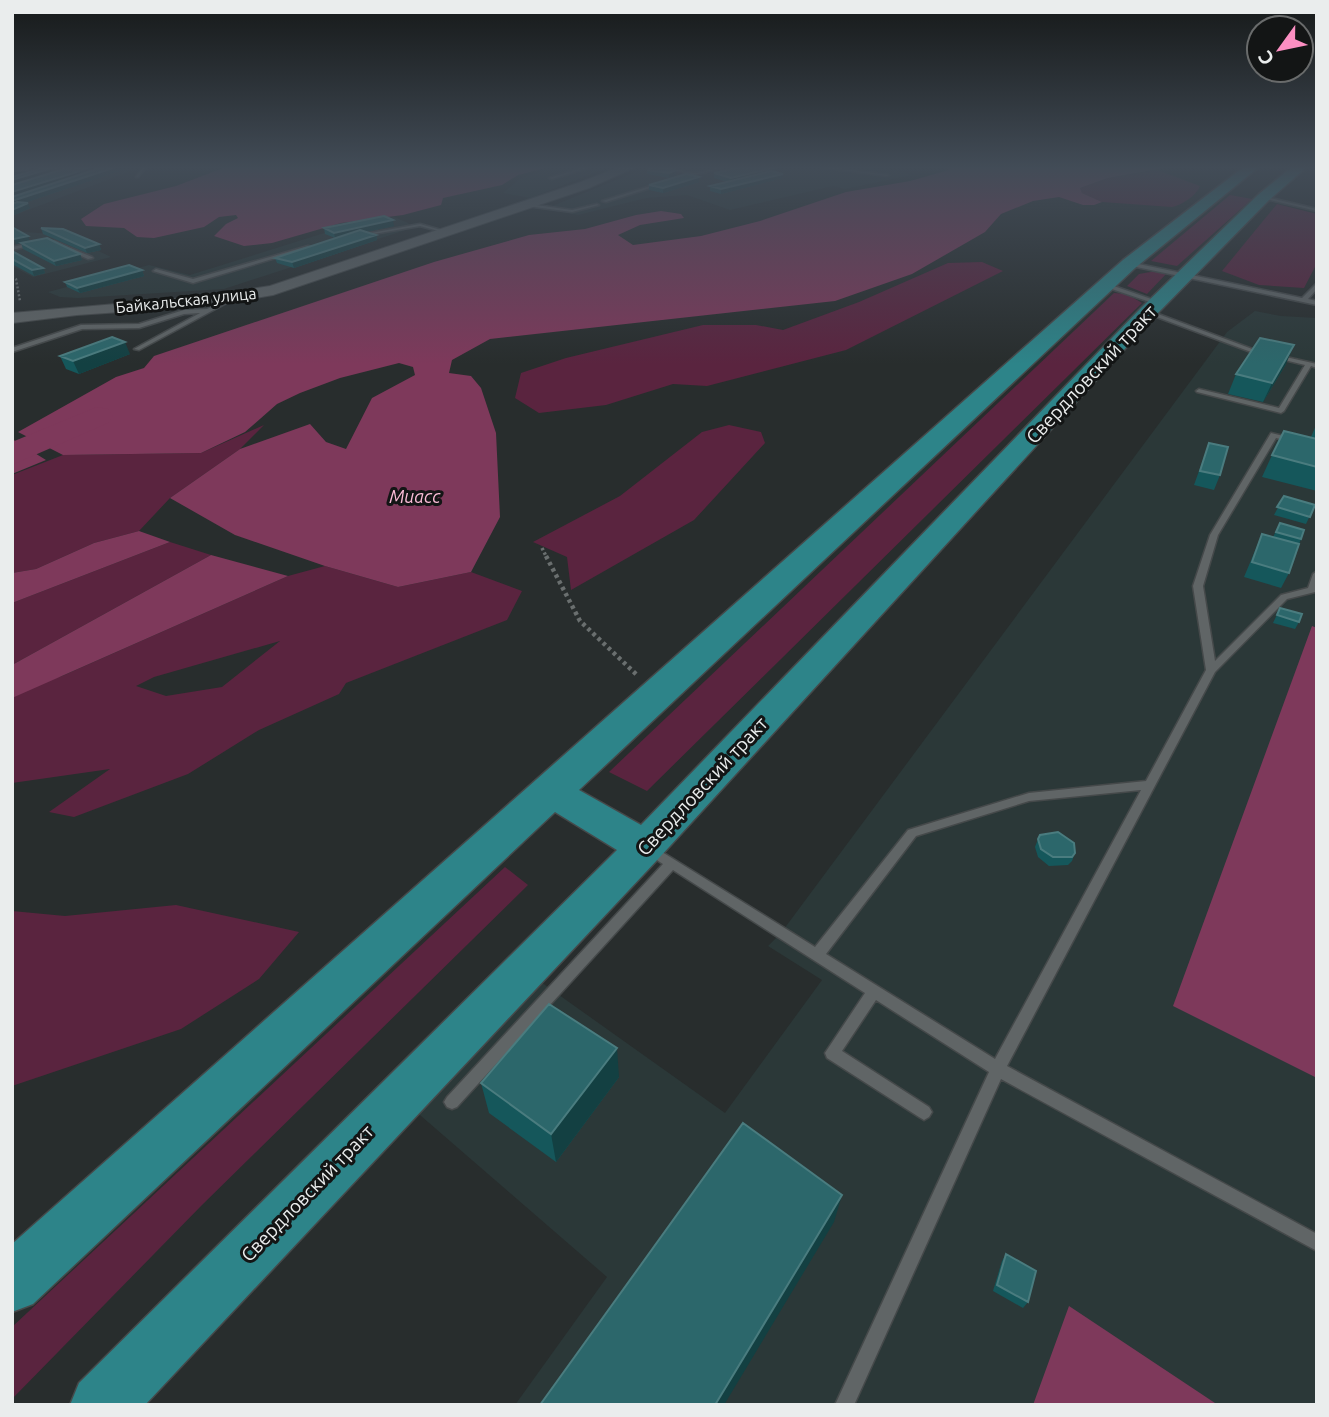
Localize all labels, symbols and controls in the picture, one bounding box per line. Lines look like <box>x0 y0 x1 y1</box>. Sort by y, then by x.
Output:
north arrow <box>1245 14 1315 84</box>
text: С <box>1253 47 1278 69</box>
street label: Байкальская улица <box>115 284 257 316</box>
street label: Свердловский тракт <box>1021 300 1161 448</box>
water label: Миасс <box>389 486 441 506</box>
street label: Свердловский тракт <box>632 712 772 860</box>
street label: Свердловский тракт <box>236 1120 378 1266</box>

